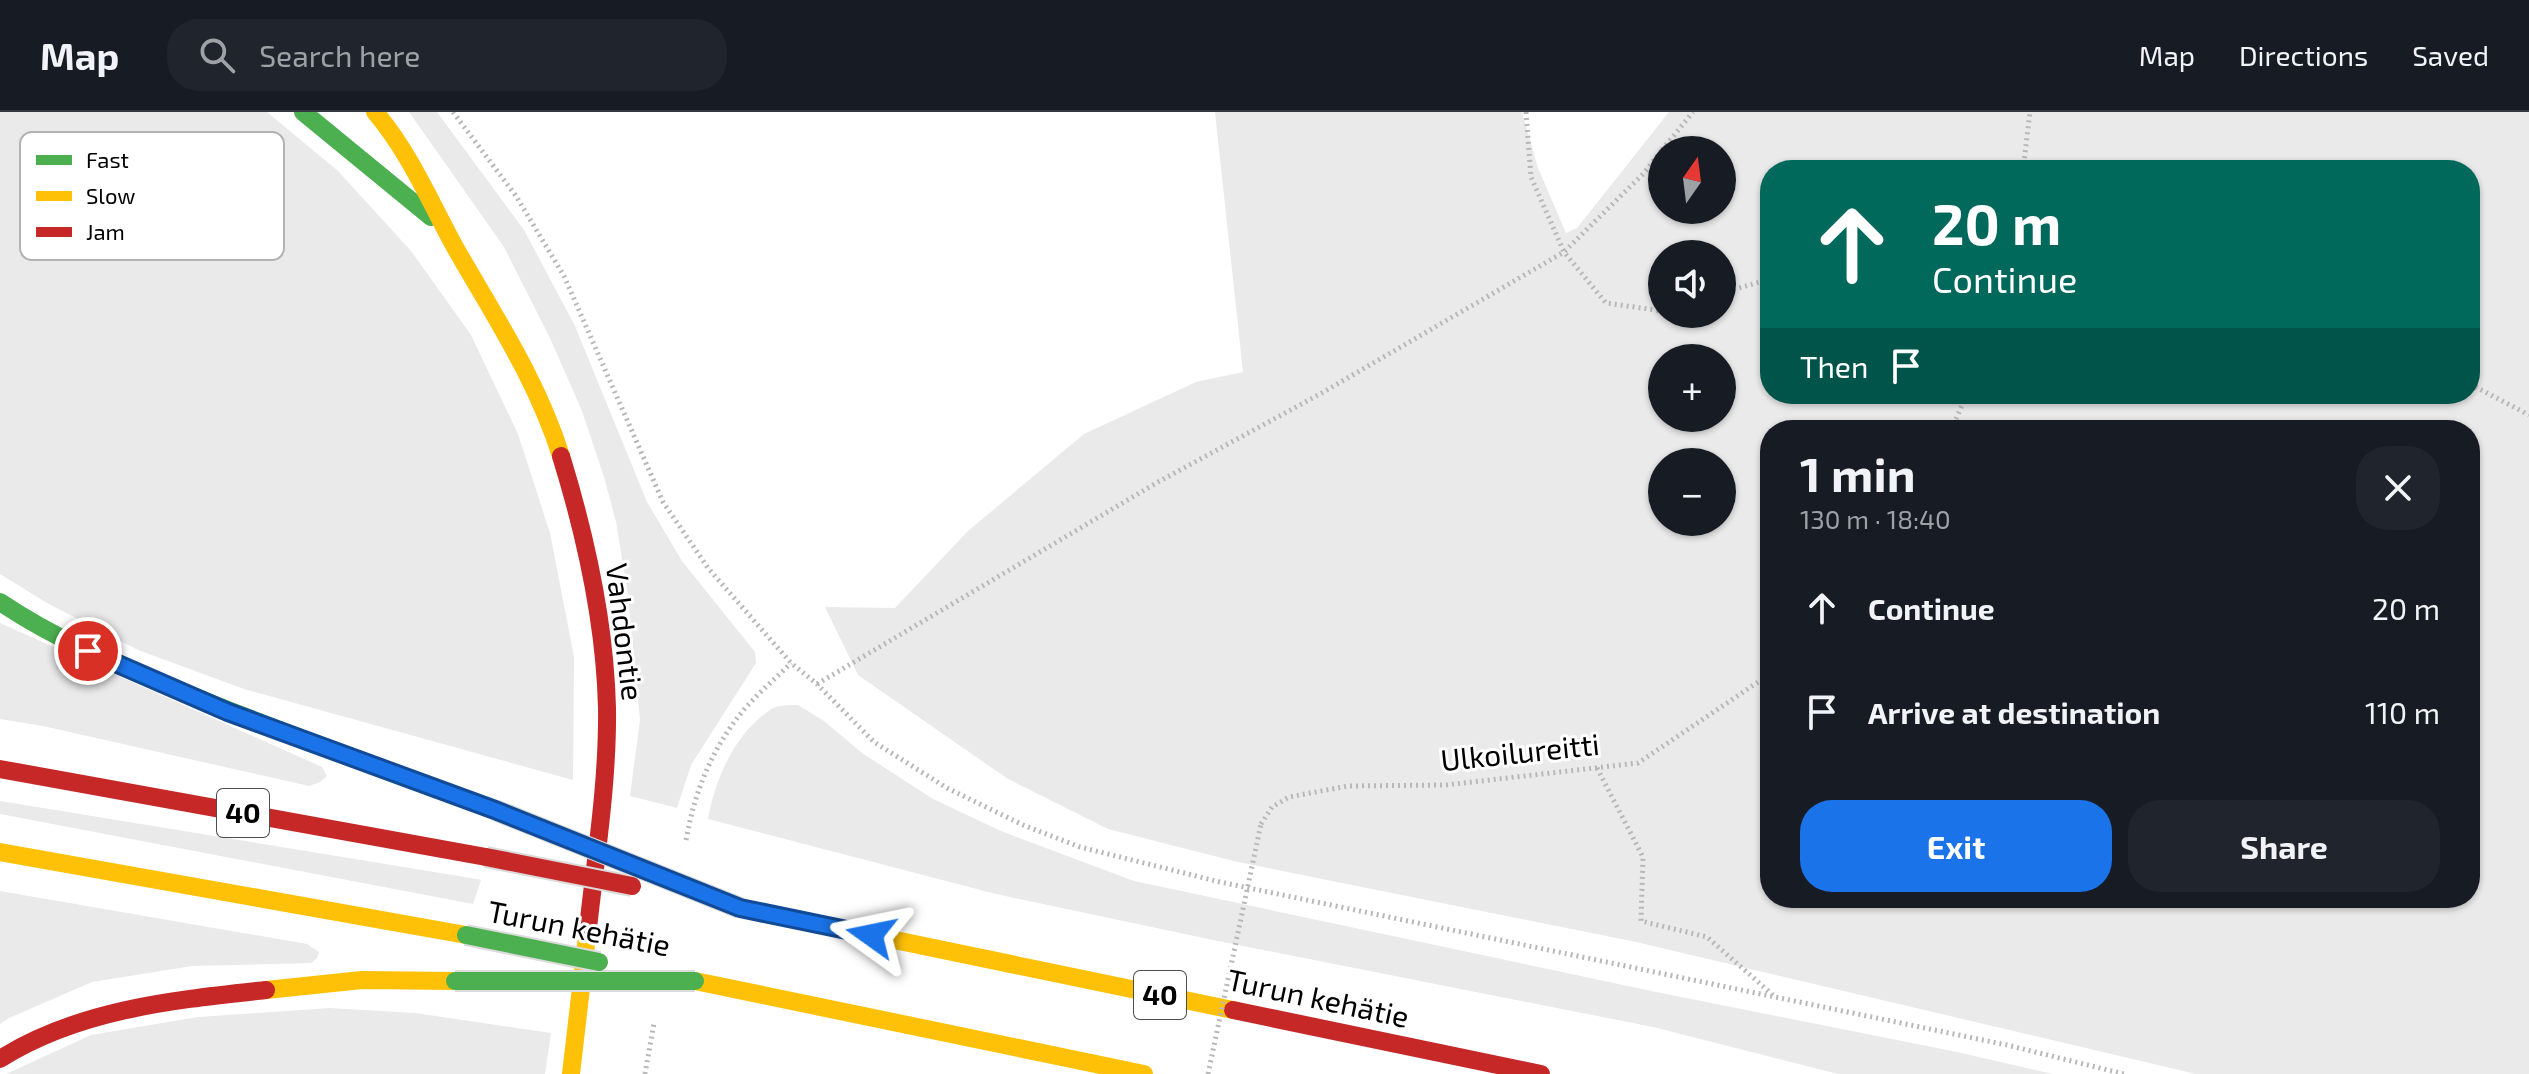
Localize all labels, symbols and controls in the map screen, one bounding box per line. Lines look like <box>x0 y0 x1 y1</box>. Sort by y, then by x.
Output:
search box <box>167 19 727 91</box>
text: Map <box>40 32 119 78</box>
icon: search <box>195 33 239 77</box>
text: Search here <box>259 37 420 73</box>
text: Map <box>2139 38 2195 72</box>
text: Directions <box>2239 38 2368 72</box>
text: Saved <box>2412 38 2489 72</box>
legend <box>20 132 284 260</box>
north arrow <box>1648 136 1736 224</box>
map controls <box>1648 136 1736 536</box>
text: Fast <box>86 146 129 172</box>
text: Slow <box>86 182 135 208</box>
text: 20 m <box>1932 189 2061 256</box>
icon: ahead <box>1800 192 1904 296</box>
text: Jam <box>86 218 125 244</box>
button: sound <box>1648 240 1736 328</box>
text: Continue <box>1932 257 2077 300</box>
button: + <box>1648 344 1736 432</box>
icon: arrive <box>1884 344 1928 388</box>
text: Then <box>1800 348 1868 384</box>
text: 1 min <box>1800 444 1916 502</box>
button: close <box>2356 446 2440 530</box>
button: − <box>1648 448 1736 536</box>
text: 130 m · 18:40 <box>1800 503 1951 534</box>
street label: Vahdontie <box>600 561 652 702</box>
icon: ahead <box>1800 586 1844 630</box>
text: Continue <box>1868 590 1995 626</box>
text: 20 m <box>2372 590 2440 626</box>
pin <box>54 617 122 685</box>
icon: arrive <box>66 629 110 673</box>
icon: arrive <box>1800 690 1844 734</box>
text: Arrive at destination <box>1868 694 2160 730</box>
text: 110 m <box>2365 694 2440 730</box>
street label: Ulkoilureitti <box>1438 725 1601 777</box>
road number: 40 <box>217 789 269 837</box>
button: Exit <box>1800 800 2112 892</box>
button: Share <box>2128 800 2440 892</box>
street label: Turun kehätie <box>485 892 674 962</box>
position arrow <box>829 893 913 977</box>
street label: Turun kehätie <box>1224 960 1413 1034</box>
road number: 40 <box>1134 971 1186 1019</box>

